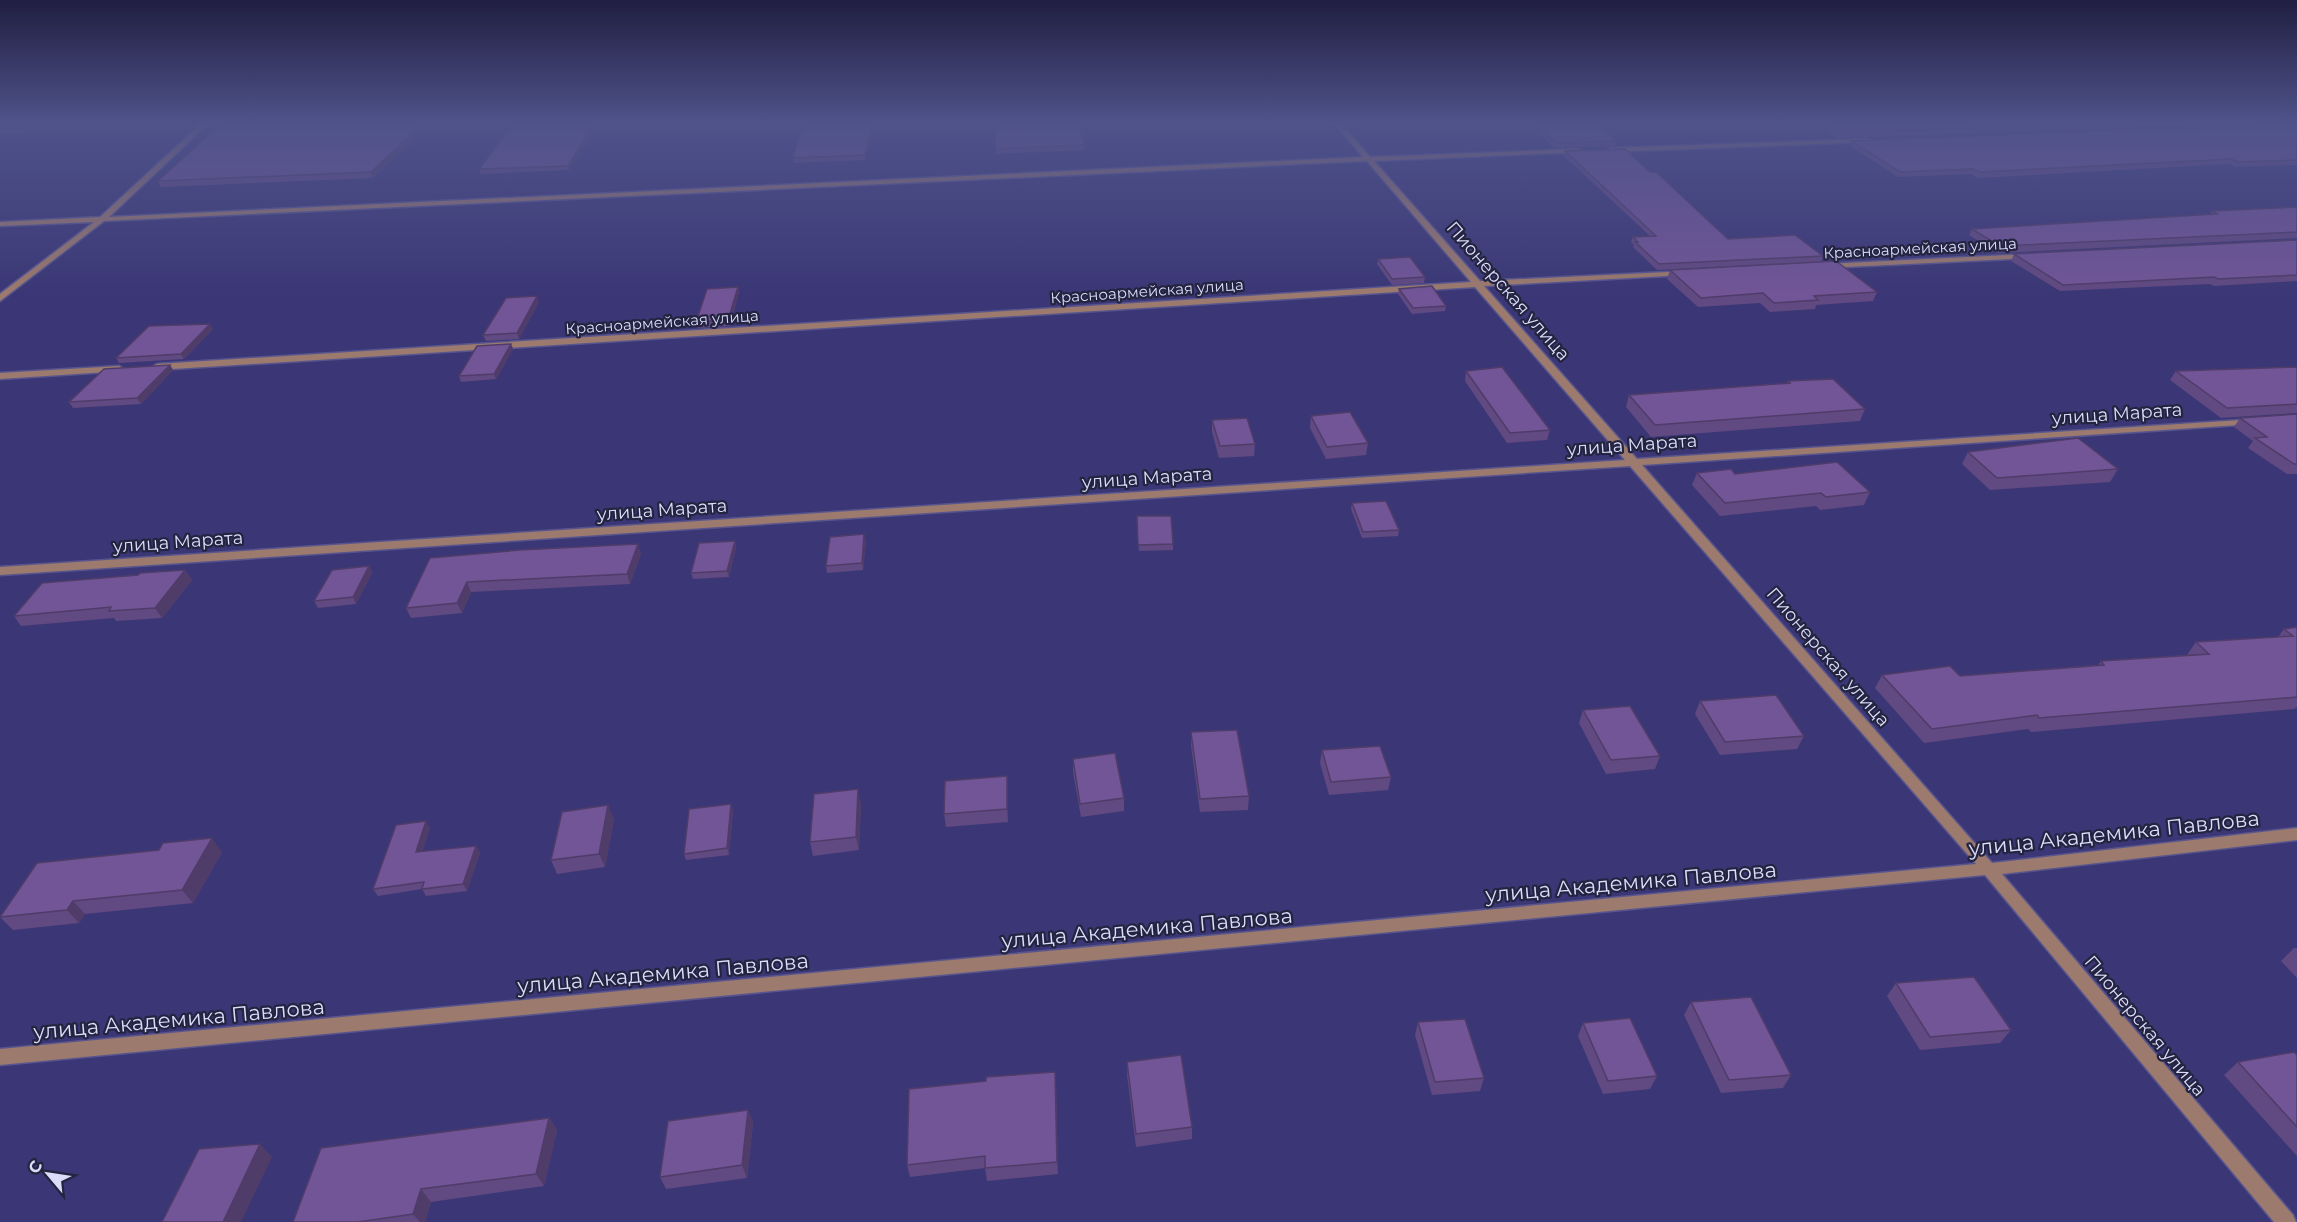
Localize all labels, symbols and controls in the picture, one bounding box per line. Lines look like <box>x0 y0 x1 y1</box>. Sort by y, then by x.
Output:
street label: Пионерская улица <box>1442 217 1574 365</box>
street label: Красноармейская улица <box>1823 233 2017 263</box>
street label: Красноармейская улица <box>1050 275 1244 307</box>
street label: Красноармейская улица <box>565 306 759 338</box>
street label: улица Марата <box>2050 398 2183 430</box>
street label: улица Марата <box>1565 429 1698 461</box>
street label: улица Марата <box>1080 462 1213 494</box>
street label: улица Марата <box>595 494 728 526</box>
street label: улица Марата <box>111 526 244 558</box>
street label: Пионерская улица <box>1762 583 1894 731</box>
street label: улица Академика Павлова <box>1966 805 2261 861</box>
street label: улица Академика Павлова <box>1483 857 1778 907</box>
street label: улица Академика Павлова <box>999 903 1294 953</box>
street label: улица Академика Павлова <box>515 948 810 998</box>
street label: Пионерская улица <box>2080 951 2210 1101</box>
street label: улица Академика Павлова <box>31 994 326 1044</box>
north arrow <box>18 1144 78 1204</box>
text: С <box>24 1157 47 1177</box>

